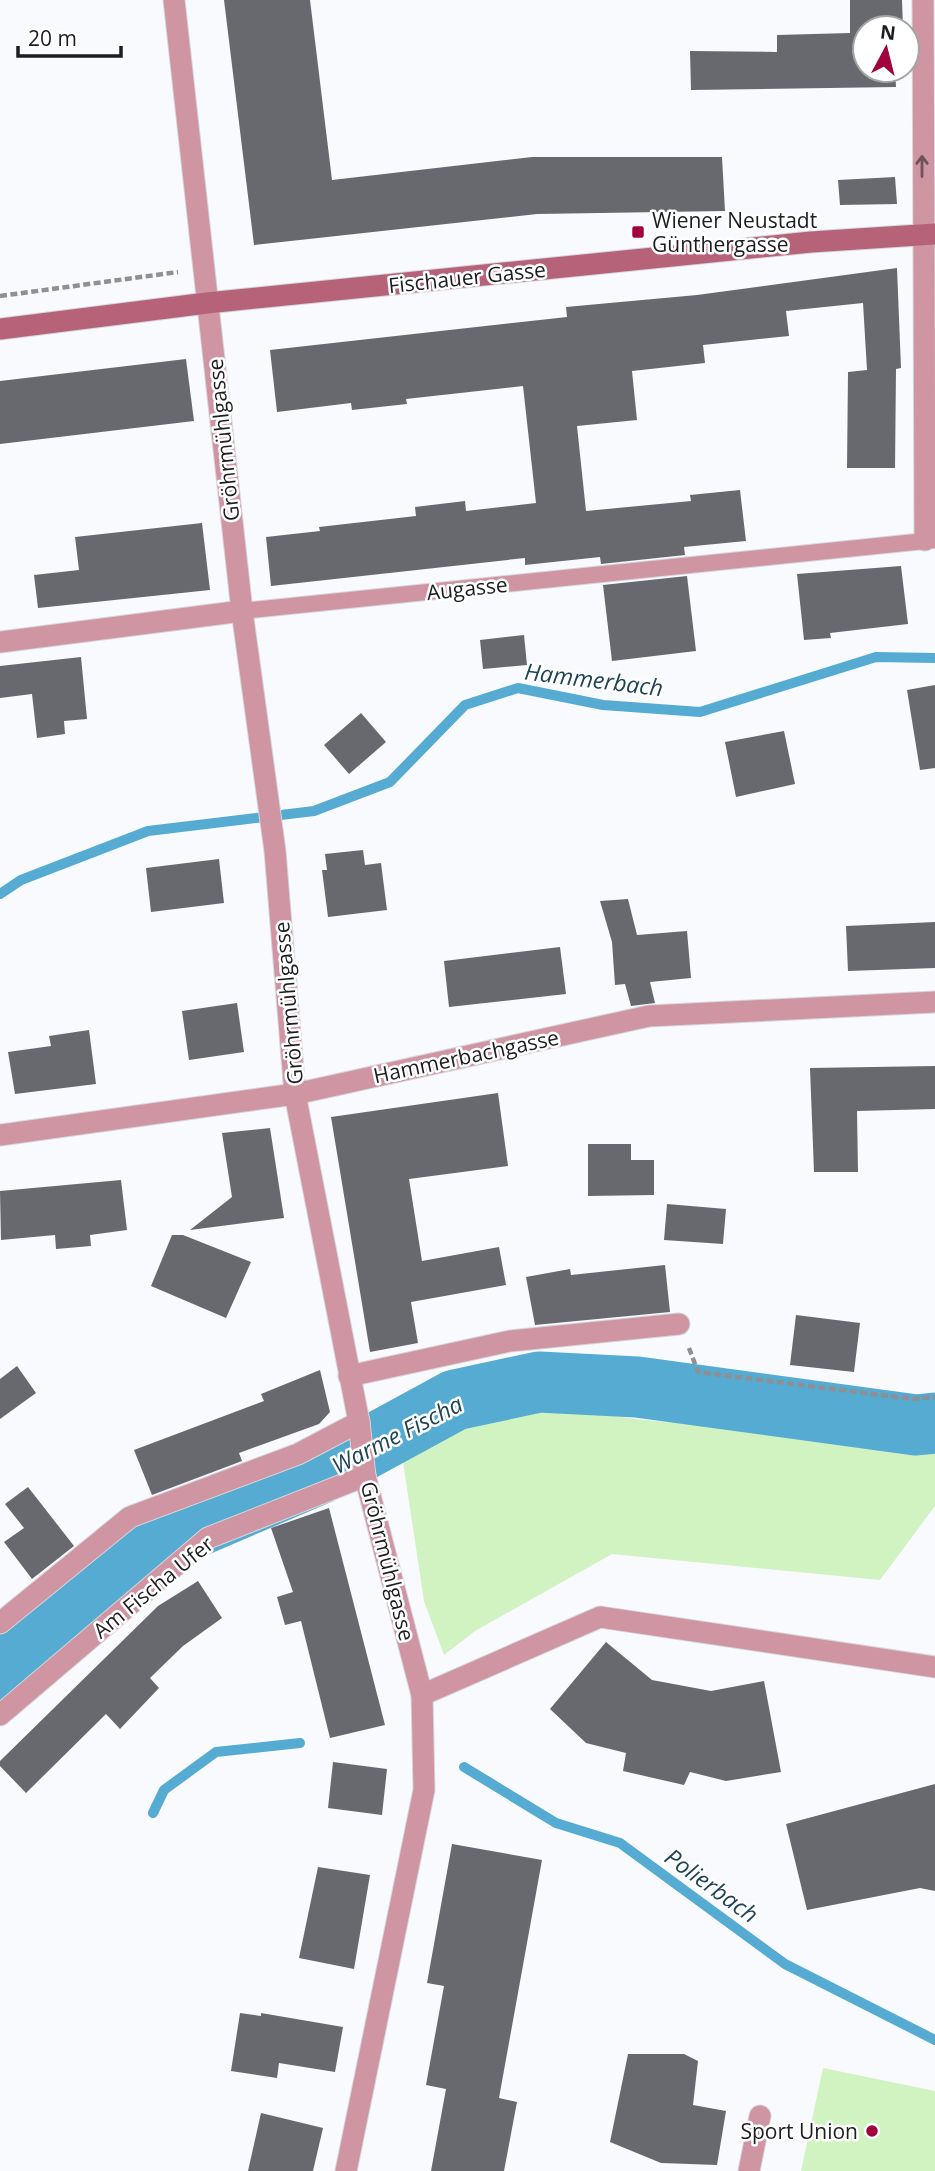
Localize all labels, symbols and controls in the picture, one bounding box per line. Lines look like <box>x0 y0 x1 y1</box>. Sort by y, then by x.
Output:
scale bar <box>18 14 121 58</box>
north arrow <box>851 14 921 84</box>
text: N <box>879 18 897 46</box>
text: 20 m <box>28 24 77 52</box>
one-way arrow <box>915 155 929 178</box>
place label: Wiener Neustadt Günthergasse <box>652 206 817 258</box>
marker: Wiener Neustadt Günthergasse <box>630 224 646 240</box>
street label: Fischauer Gasse <box>387 255 547 299</box>
street label: Gröhrmühlgasse <box>201 357 245 523</box>
street label: Augasse <box>425 570 509 606</box>
water label: Hammerbach <box>523 655 665 703</box>
street label: Gröhrmühlgasse <box>267 920 309 1086</box>
street label: Hammerbachgasse <box>371 1023 561 1089</box>
water label: Warme Fischa <box>326 1387 468 1481</box>
street label: Gröhrmühlgasse <box>355 1478 421 1644</box>
street label: Am Fischa Ufer <box>87 1530 219 1644</box>
water label: Polierbach <box>659 1840 765 1930</box>
place label: Sport Union <box>740 2117 858 2145</box>
marker: Sport Union <box>864 2123 880 2139</box>

